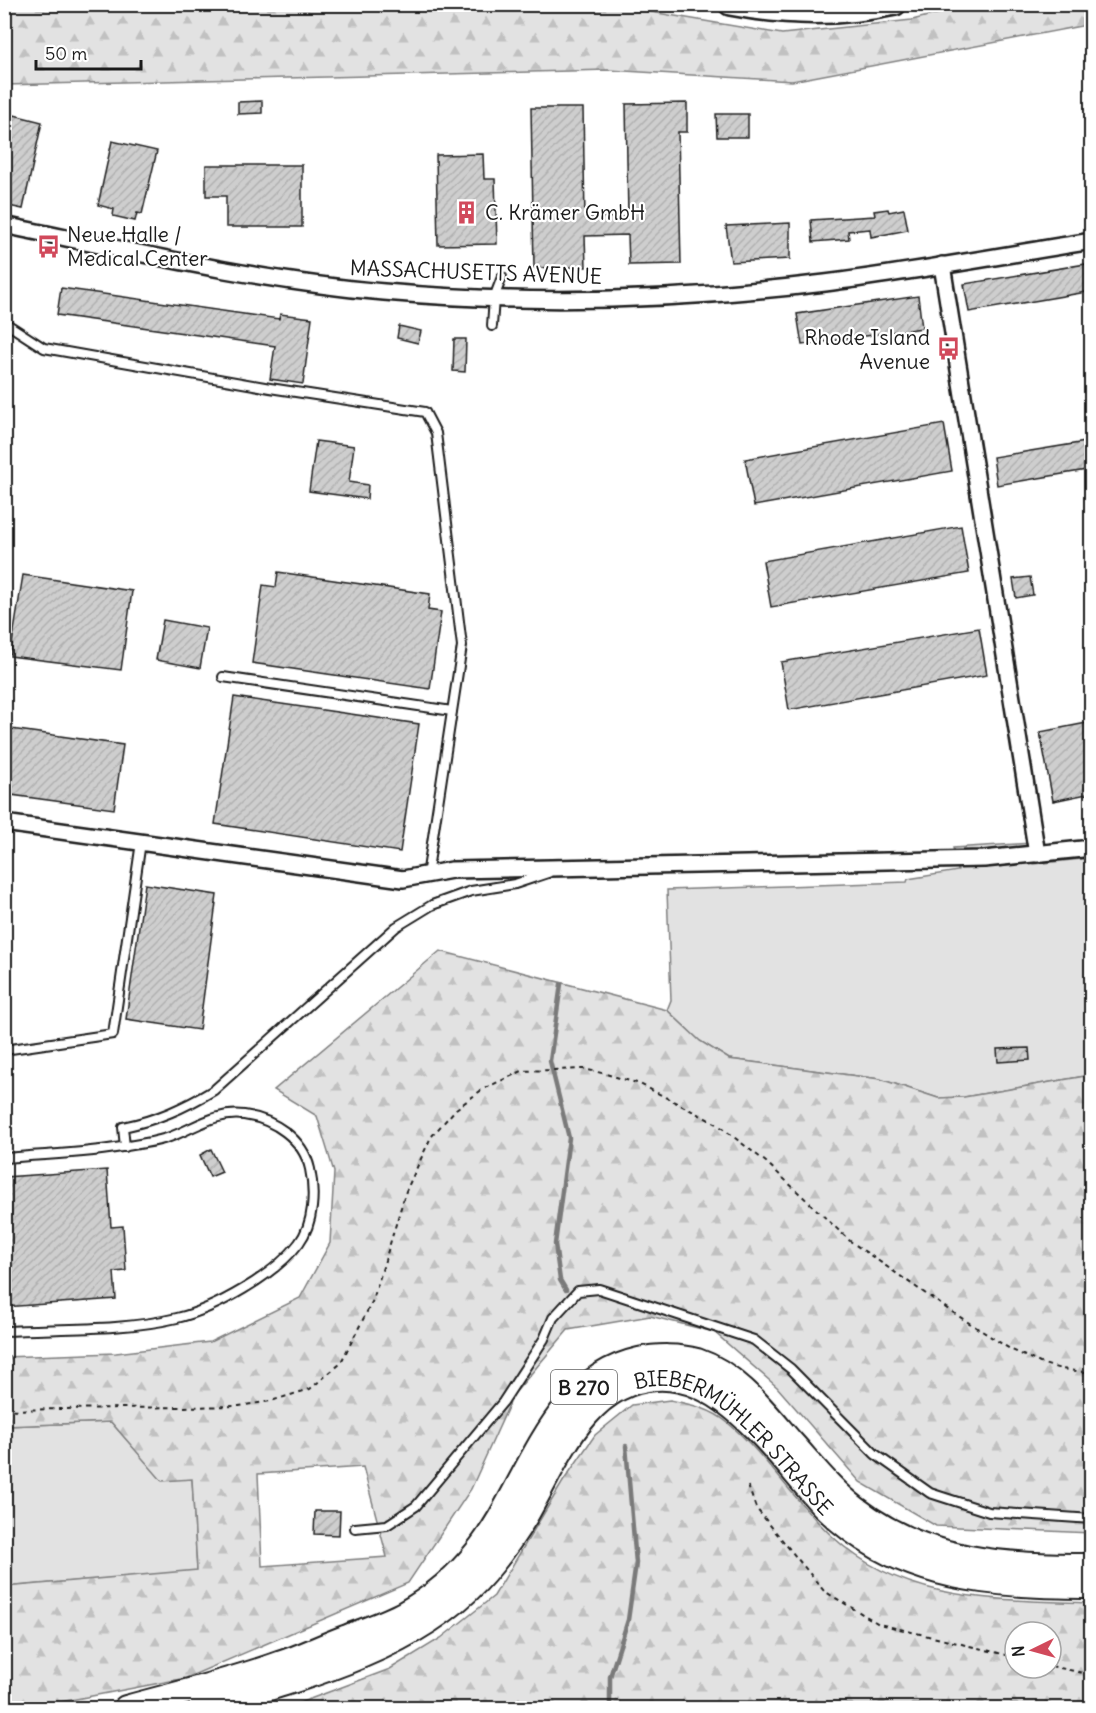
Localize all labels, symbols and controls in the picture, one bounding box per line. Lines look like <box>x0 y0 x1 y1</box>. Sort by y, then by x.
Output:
scale bar <box>36 33 141 71</box>
text: 50 m <box>45 42 87 65</box>
building icon: C. Krämer GmbH <box>454 199 480 225</box>
place label: C. Krämer GmbH <box>485 199 645 226</box>
place label: Neue Halle / Medical Center <box>67 221 208 272</box>
bus stop icon: Neue Halle / Medical Center <box>36 233 62 259</box>
street label: MASSACHUSETTS AVENUE <box>349 254 603 290</box>
place label: Rhode Island Avenue <box>804 324 930 375</box>
bus stop icon: Rhode Island Avenue <box>935 336 961 362</box>
street label: BIEBERMÜHLER STRASSE <box>631 1364 839 1521</box>
road number: B 270 <box>551 1370 617 1404</box>
north arrow <box>1003 1620 1063 1680</box>
text: N <box>1008 1645 1029 1658</box>

